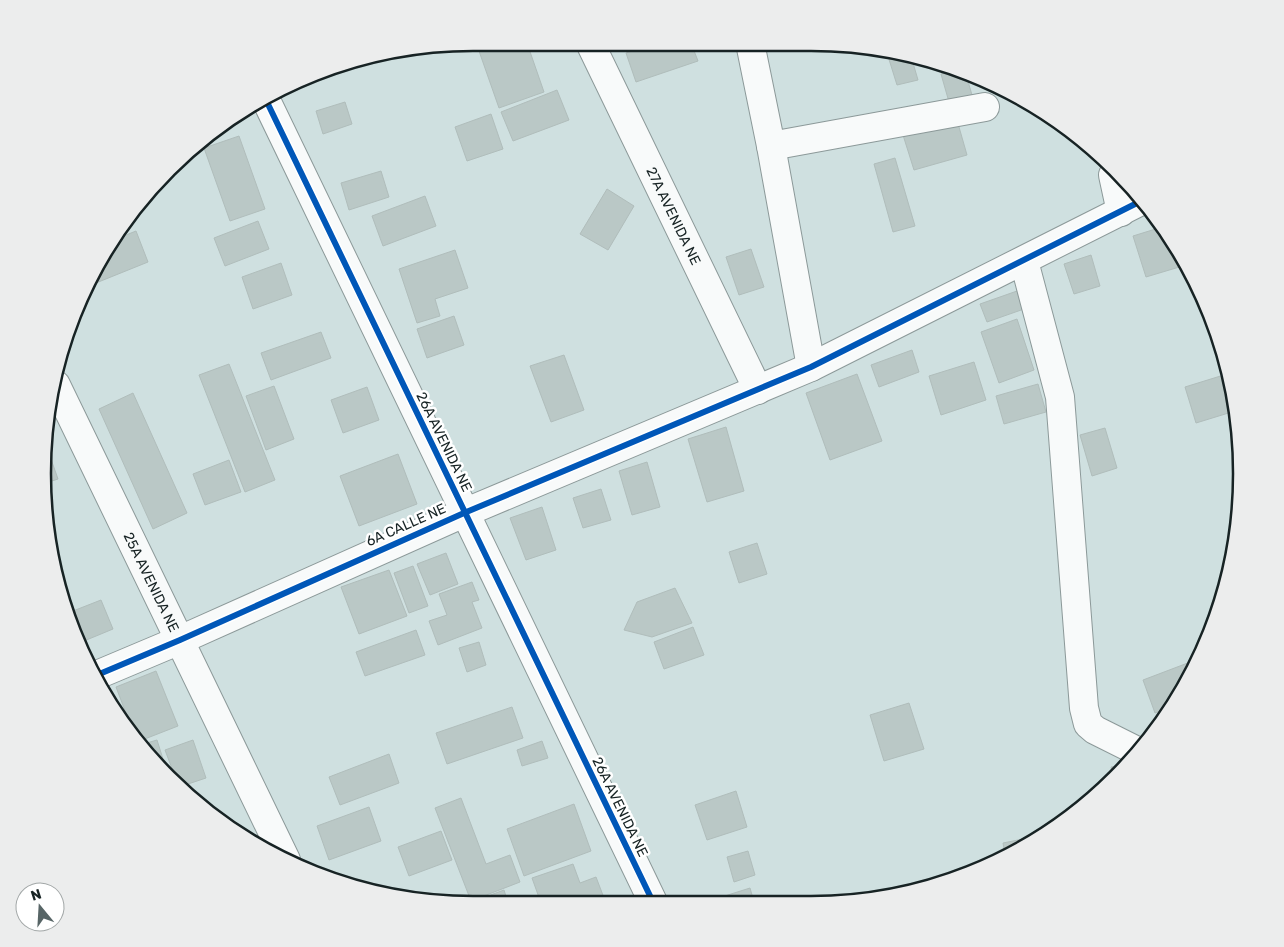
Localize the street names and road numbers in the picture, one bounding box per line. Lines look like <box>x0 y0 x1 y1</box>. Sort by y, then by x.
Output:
street label: 27A AVENIDA NE <box>643 164 705 268</box>
street label: 26A AVENIDA NE <box>413 389 475 495</box>
street label: 6A CALLE NE <box>364 500 448 550</box>
street label: 25A AVENIDA NE <box>120 529 183 635</box>
street label: 26A AVENIDA NE <box>589 754 651 860</box>

